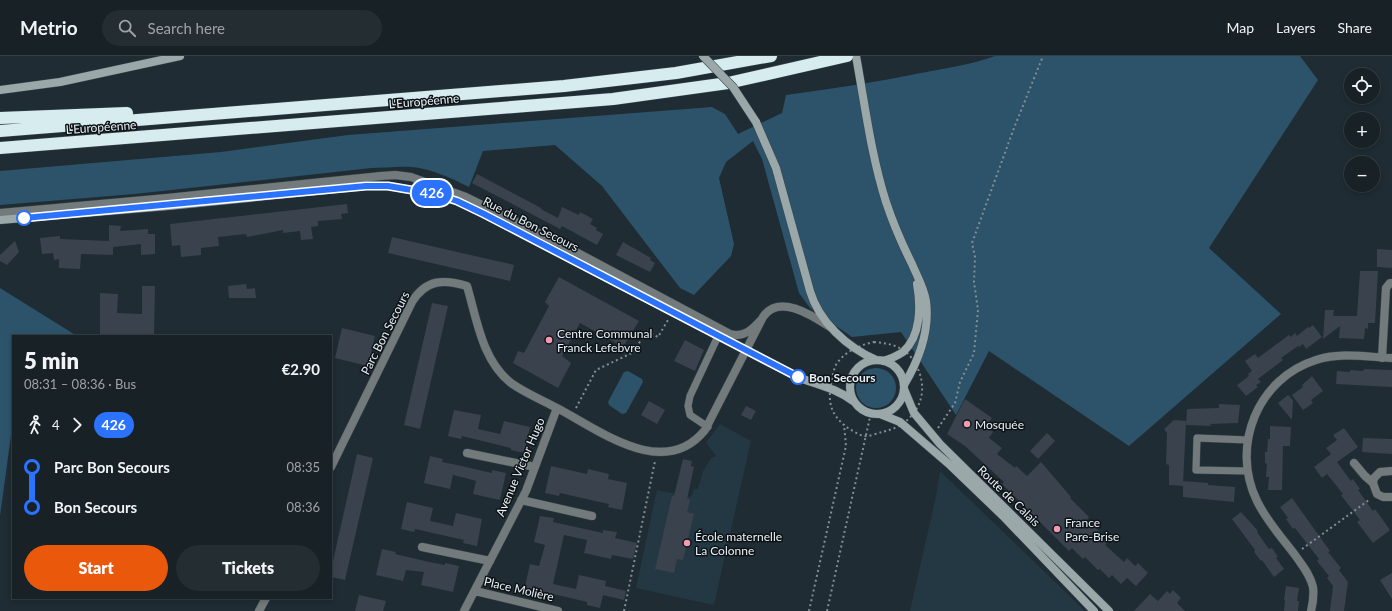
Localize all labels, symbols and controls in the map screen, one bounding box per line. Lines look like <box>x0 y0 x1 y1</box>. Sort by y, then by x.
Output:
search box <box>102 10 382 46</box>
text: Metrio <box>20 16 78 39</box>
icon: search <box>116 17 138 39</box>
text: Search here <box>148 19 225 37</box>
text: Map <box>1226 19 1254 36</box>
text: Layers <box>1276 19 1316 36</box>
text: Share <box>1338 19 1372 36</box>
map controls <box>1344 68 1380 192</box>
button: locate <box>1344 68 1380 104</box>
street label: L'Européenne <box>388 90 460 112</box>
button: + <box>1344 112 1380 148</box>
street label: L'Européenne <box>65 117 137 137</box>
button: − <box>1344 156 1380 192</box>
line badge: 426 <box>409 180 455 206</box>
text: 426 <box>420 184 444 201</box>
street label: Rue du Bon Secours <box>481 193 581 255</box>
unlabelled marker <box>16 210 32 226</box>
street label: Parc Bon Secours <box>358 289 412 377</box>
place label: Centre Communal Franck Lefebvre <box>557 326 652 355</box>
marker: Centre Communal Franck Lefebvre <box>544 335 554 345</box>
text: 5 min <box>24 347 79 374</box>
text: €2.90 <box>282 360 320 378</box>
marker: Bon Secours <box>790 369 806 385</box>
place label: Bon Secours <box>809 370 875 385</box>
text: 08:31 – 08:36 · Bus <box>24 376 136 392</box>
icon: walk <box>24 414 46 436</box>
icon: forward <box>66 414 88 436</box>
street label: Avenue Victor Hugo <box>492 415 548 519</box>
text: 426 <box>102 416 126 433</box>
text: 4 <box>52 417 60 433</box>
place label: Mosquée <box>975 417 1024 432</box>
marker: Mosquée <box>962 419 972 429</box>
text: Parc Bon Secours <box>54 458 170 476</box>
text: 08:35 <box>287 459 320 475</box>
street label: Route de Calais <box>975 462 1043 530</box>
text: Bon Secours <box>54 498 137 516</box>
text: 08:36 <box>287 499 320 515</box>
place label: France Pare-Brise <box>1065 515 1119 544</box>
marker: France Pare-Brise <box>1052 524 1062 534</box>
place label: École maternelle La Colonne <box>695 529 782 558</box>
marker: École maternelle La Colonne <box>682 538 692 548</box>
button: Start <box>24 545 168 591</box>
button: Tickets <box>176 545 320 591</box>
street label: Place Molière <box>483 574 555 604</box>

